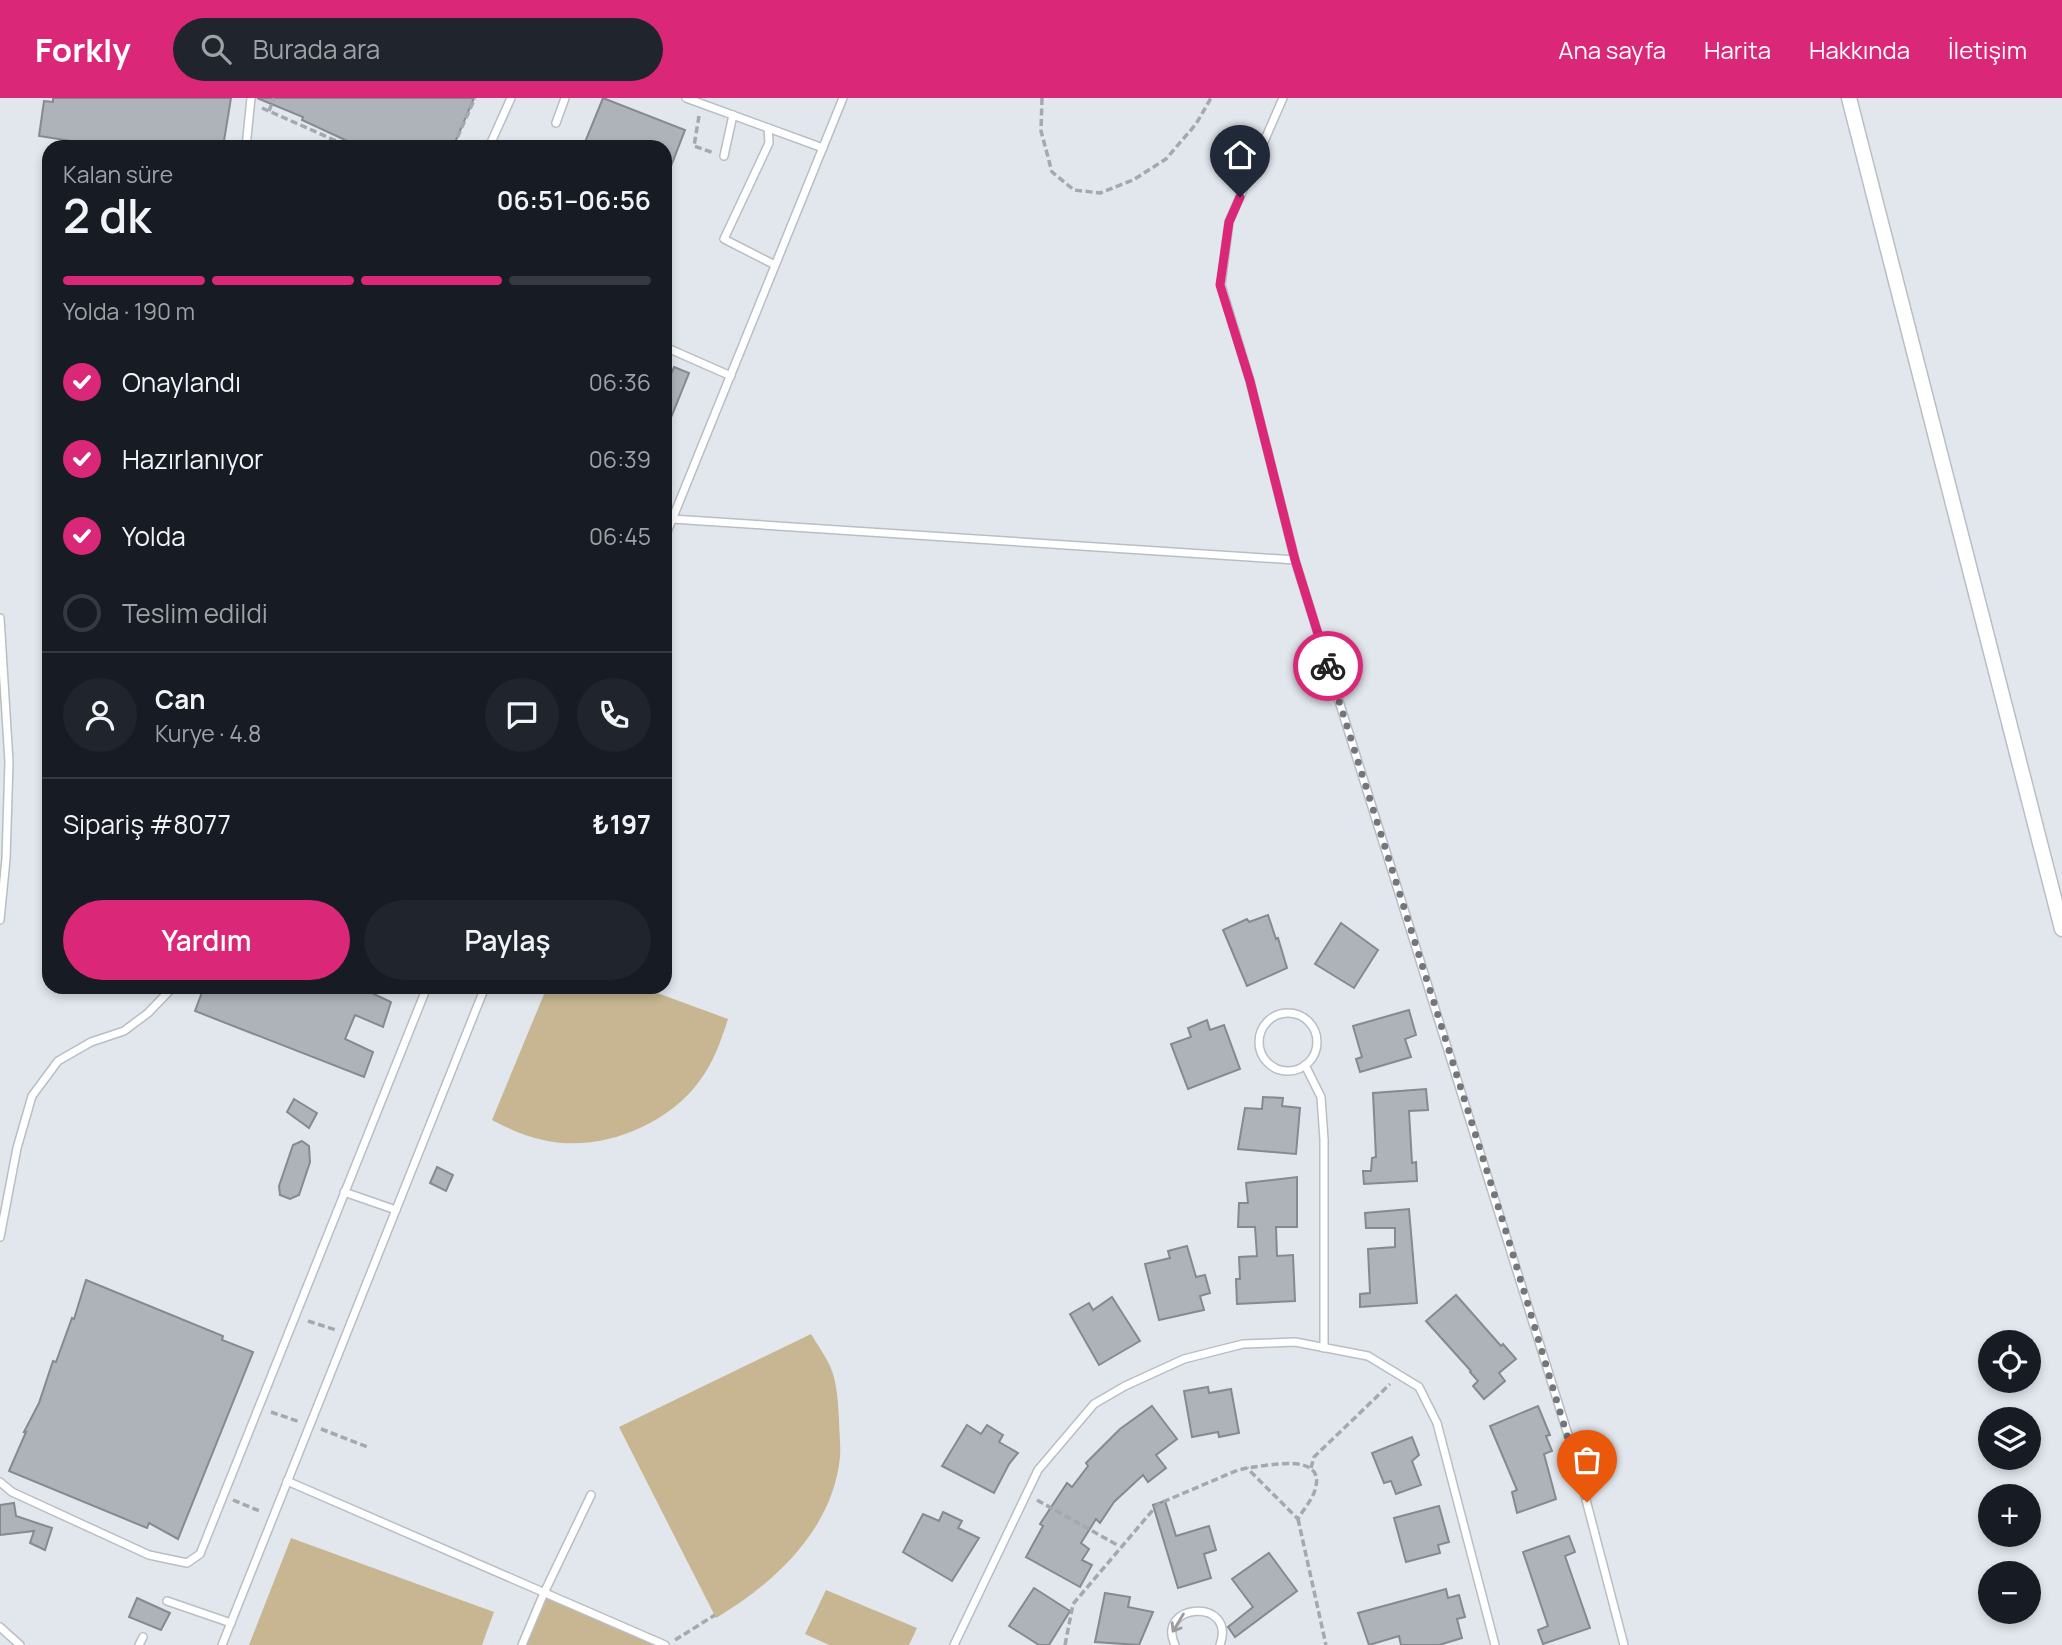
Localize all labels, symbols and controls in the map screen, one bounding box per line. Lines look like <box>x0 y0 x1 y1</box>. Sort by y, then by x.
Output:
search box <box>173 18 663 81</box>
text: Forkly <box>35 27 131 72</box>
icon: search <box>197 30 235 68</box>
text: Burada ara <box>253 31 380 67</box>
text: Ana sayfa <box>1558 33 1666 66</box>
text: Harita <box>1704 33 1771 66</box>
text: Hakkında <box>1809 33 1910 66</box>
text: İletişim <box>1948 33 2027 66</box>
pin <box>1210 125 1270 197</box>
icon: home <box>1221 136 1259 174</box>
text: Kalan süre <box>63 158 173 190</box>
text: 06:51–06:56 <box>497 182 651 218</box>
text: 2 dk <box>63 184 151 247</box>
text: Yolda · 190 m <box>63 295 195 327</box>
icon: check <box>63 363 101 401</box>
text: Onaylandı <box>122 364 241 400</box>
text: 06:36 <box>589 366 651 398</box>
icon: check <box>63 440 101 478</box>
text: Hazırlanıyor <box>122 441 263 477</box>
text: 06:39 <box>589 443 651 475</box>
icon: check <box>63 517 101 555</box>
text: Yolda <box>122 518 186 554</box>
text: 06:45 <box>589 520 651 552</box>
text: Teslim edildi <box>122 595 268 631</box>
courier <box>1293 631 1363 701</box>
icon: bike <box>1309 647 1347 685</box>
button: person <box>63 678 137 752</box>
button: chat <box>485 678 559 752</box>
button: phone <box>577 678 651 752</box>
text: Can <box>155 681 205 717</box>
text: Kurye · 4.8 <box>155 717 261 749</box>
text: Sipariş #8077 <box>63 806 231 842</box>
text: ₺197 <box>593 806 651 842</box>
button: Yardım <box>63 900 350 980</box>
button: Paylaş <box>364 900 651 980</box>
map controls <box>1978 1330 2041 1624</box>
button: locate <box>1978 1330 2041 1393</box>
button: layers <box>1978 1407 2041 1470</box>
pin <box>1557 1430 1617 1502</box>
icon: bag <box>1568 1441 1606 1479</box>
button: + <box>1978 1484 2041 1547</box>
button: − <box>1978 1561 2041 1624</box>
one-way arrow <box>1171 1613 1185 1633</box>

